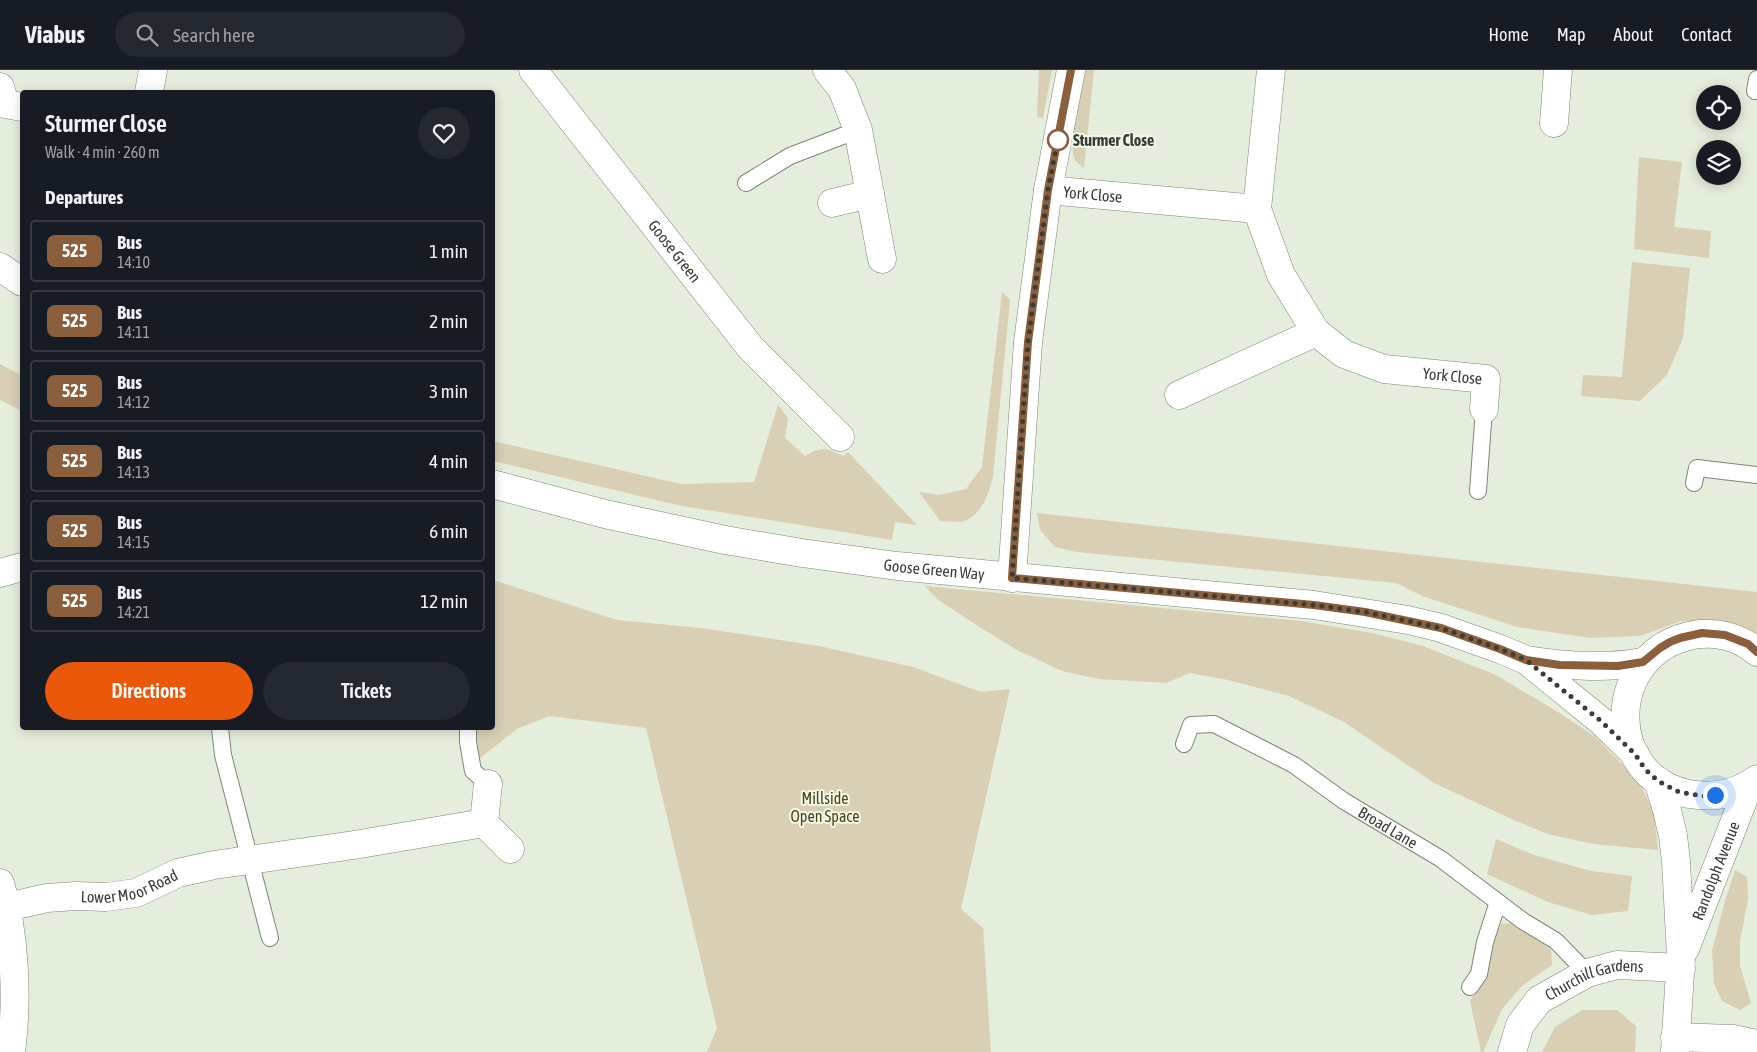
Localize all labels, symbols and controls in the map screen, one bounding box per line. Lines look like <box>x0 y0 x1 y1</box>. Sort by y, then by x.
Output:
search box <box>115 12 465 57</box>
text: Viabus <box>25 21 85 48</box>
icon: search <box>133 21 161 49</box>
text: Search here <box>173 24 255 46</box>
text: Home <box>1489 24 1529 45</box>
text: Map <box>1557 24 1586 45</box>
text: About <box>1614 24 1653 45</box>
text: Contact <box>1681 24 1732 45</box>
map controls <box>1696 85 1741 185</box>
button: locate <box>1696 85 1741 130</box>
button: heart <box>418 107 470 159</box>
text: Sturmer Close <box>45 110 167 137</box>
marker: Sturmer Close <box>1047 129 1069 151</box>
place label: Sturmer Close <box>1073 131 1154 149</box>
button: layers <box>1696 140 1741 185</box>
text: Walk · 4 min · 260 m <box>45 143 159 161</box>
street label: York Close <box>1062 182 1123 206</box>
text: Departures <box>45 186 123 208</box>
street label: Goose Green <box>645 216 705 286</box>
text: Bus <box>117 231 142 253</box>
text: 525 <box>62 240 87 261</box>
text: 1 min <box>429 240 468 262</box>
text: 14:10 <box>117 253 150 271</box>
text: Bus <box>117 301 142 323</box>
text: 525 <box>62 310 87 331</box>
text: 2 min <box>429 310 468 332</box>
text: 14:11 <box>117 323 150 341</box>
street label: York Close <box>1422 364 1483 388</box>
text: Bus <box>117 371 142 393</box>
text: 525 <box>62 380 87 401</box>
text: 3 min <box>429 380 468 402</box>
text: 14:12 <box>117 393 150 411</box>
text: Bus <box>117 441 142 463</box>
text: 525 <box>62 450 87 471</box>
text: 4 min <box>429 450 468 472</box>
text: 14:13 <box>117 463 150 481</box>
text: Bus <box>117 511 142 533</box>
text: 525 <box>62 520 87 541</box>
text: 6 min <box>429 520 468 542</box>
text: 14:15 <box>117 533 150 551</box>
street label: Goose Green Way <box>882 555 986 584</box>
text: Bus <box>117 581 142 603</box>
text: 525 <box>62 590 87 611</box>
text: 12 min <box>420 590 468 612</box>
text: 14:21 <box>117 603 150 621</box>
button: Directions <box>45 662 253 720</box>
button: Tickets <box>263 662 470 720</box>
your location <box>1703 783 1728 808</box>
park label: Millside Open Space <box>790 789 860 826</box>
street label: Broad Lane <box>1355 803 1421 852</box>
street label: Randolph Avenue <box>1688 819 1743 923</box>
street label: Lower Moor Road <box>80 866 180 906</box>
street label: Churchill Gardens <box>1542 956 1644 1004</box>

